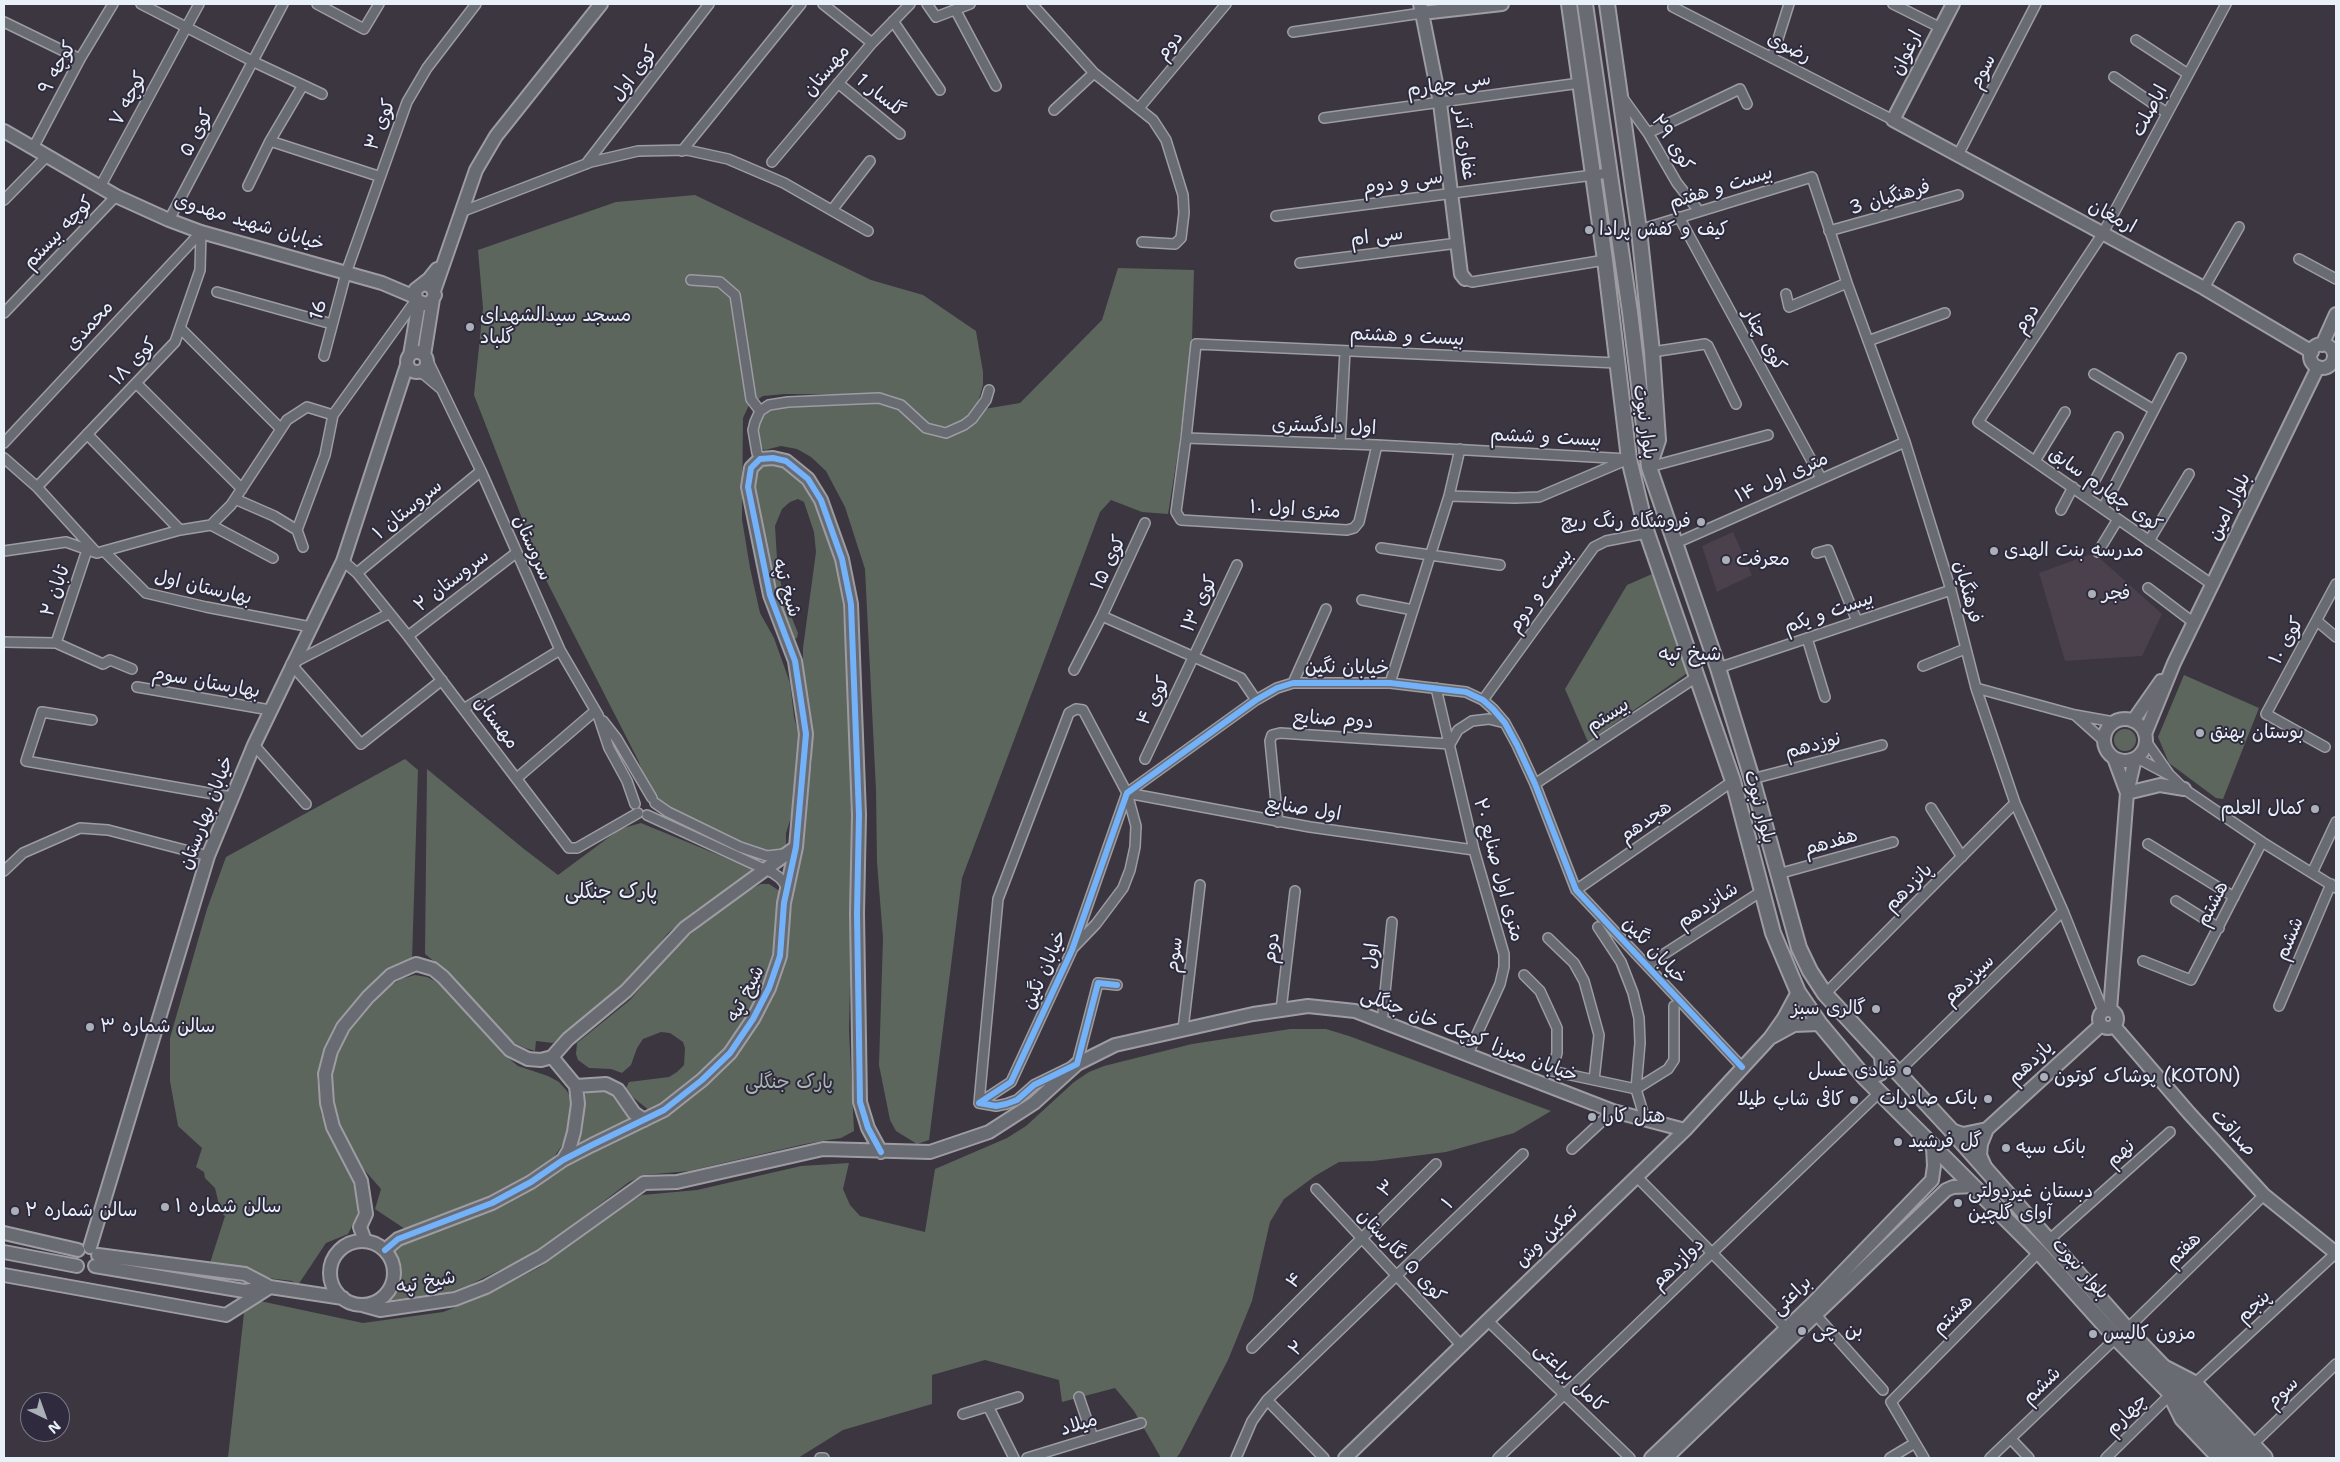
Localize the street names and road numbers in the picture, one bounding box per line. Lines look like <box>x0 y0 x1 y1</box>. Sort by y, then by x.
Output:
street label: دوم <box>1151 27 1189 65</box>
street label: رضوی <box>1763 27 1815 69</box>
street label: ارغوان <box>1886 27 1928 79</box>
street label: کوچه ۹ <box>34 37 82 99</box>
street label: مهستان <box>799 40 855 102</box>
street label: کوی اول <box>607 42 663 106</box>
street label: سوم <box>1965 51 2001 93</box>
street label: کوچه ۷ <box>105 68 153 130</box>
street label: سی چهارم <box>1406 68 1492 102</box>
street label: گلسار 1 <box>851 69 909 123</box>
street label: اباصلت <box>2127 81 2173 141</box>
street label: کوی ۳ <box>361 96 401 154</box>
street label: کوی ۵ <box>175 105 219 161</box>
street label: غفاری آذر <box>1448 106 1480 182</box>
street label: کوی ۲۹ <box>1646 110 1698 176</box>
street label: بیست و هفتم <box>1666 161 1776 215</box>
street label: سی و دوم <box>1362 166 1444 200</box>
street label: فرهنگیان 3 <box>1847 176 1933 220</box>
street label: خیابان شهید مهدوی <box>171 189 327 257</box>
street label: کوچه بیستم <box>19 192 99 274</box>
street label: ارمغان <box>2084 195 2140 239</box>
street label: سی ام <box>1349 222 1405 252</box>
street label: محمدی <box>61 296 119 356</box>
street label: 16 <box>305 297 333 323</box>
street label: دوم <box>2009 300 2045 338</box>
street label: کوی چنار <box>1737 304 1791 376</box>
street label: بیست و هشتم <box>1349 323 1465 351</box>
street label: کوی ۱۸ <box>106 333 162 391</box>
street label: بلوار نبوت <box>1627 383 1661 461</box>
street label: اول دادگستری <box>1271 414 1377 440</box>
street label: بیست و ششم <box>1490 424 1602 452</box>
street label: کوی چهارم سابق <box>2044 443 2166 537</box>
street label: ۱۴ متری اول <box>1732 447 1832 509</box>
street label: بلوار امین <box>2204 469 2256 545</box>
street label: سروستان ۱ <box>369 475 447 545</box>
street label: ۱۰ متری اول <box>1249 496 1341 524</box>
street label: سروستان <box>507 512 557 584</box>
street label: کوی ۱۵ <box>1086 532 1132 594</box>
street label: سروستان ۲ <box>410 545 494 617</box>
street label: بیست و دوم <box>1504 545 1578 637</box>
street label: شیخ تپه <box>766 556 806 620</box>
street label: فرهنگیان <box>1948 558 1986 626</box>
street label: تابان ۲ <box>37 562 75 620</box>
street label: بهارستان اول <box>152 566 254 610</box>
street label: کوی ۱۳ <box>1177 572 1223 636</box>
street label: بیست و یکم <box>1781 587 1877 639</box>
street label: کوی ۱۰ <box>2265 613 2309 669</box>
street label: خیابان نگین <box>1305 656 1389 680</box>
street label: بهارستان سوم <box>150 662 262 704</box>
street label: کوی ۴ <box>1132 673 1176 729</box>
street label: مهستان <box>469 692 523 754</box>
street label: بیستم <box>1582 694 1634 738</box>
street label: دوم صنایع <box>1292 706 1374 734</box>
street label: نوزدهم <box>1782 728 1844 764</box>
street label: خیابان بهارستان <box>175 753 239 873</box>
street label: بلوار نبوت <box>1738 768 1780 846</box>
street label: اول صنایع <box>1263 792 1343 826</box>
street label: ۲۰ متری اول صنایع <box>1468 796 1528 944</box>
street label: هجدهم <box>1615 796 1677 848</box>
street label: هفدهم <box>1802 824 1860 862</box>
street label: پانزدهم <box>1880 859 1938 917</box>
street label: هشتم <box>2192 877 2234 931</box>
street label: شانزدهم <box>1673 878 1743 934</box>
street label: خیابان نگین <box>1617 912 1691 990</box>
street label: ششم <box>2271 914 2309 964</box>
street label: خیابان نگین <box>1017 927 1073 1013</box>
street label: دوم <box>1259 931 1285 965</box>
street label: سوم <box>1161 936 1189 974</box>
street label: اول <box>1359 942 1385 970</box>
street label: سیزدهم <box>1938 950 2000 1010</box>
street label: شیخ تپه <box>722 962 770 1026</box>
street label: خیابان میرزا کوچک خان جنگلی <box>1358 984 1580 1088</box>
street label: یازدهم <box>2004 1036 2058 1090</box>
street label: صداقت <box>2205 1105 2261 1161</box>
street label: نهم <box>2102 1135 2140 1173</box>
street label: ۳ <box>1373 1175 1401 1203</box>
street label: ۱ <box>1438 1193 1458 1215</box>
street label: تمکین وش <box>1511 1201 1583 1273</box>
street label: کوی ۵ نگارستان <box>1352 1205 1450 1307</box>
street label: هفتم <box>2161 1228 2207 1272</box>
street label: دوازدهم <box>1647 1233 1709 1295</box>
street label: بلوار نبوت <box>2046 1233 2114 1305</box>
street label: شیخ تپه <box>394 1266 458 1300</box>
street label: ۴ <box>1282 1268 1308 1294</box>
street label: براعتی <box>1767 1271 1817 1321</box>
street label: پنجم <box>2232 1286 2276 1328</box>
street label: هشتم <box>1928 1290 1978 1340</box>
street label: ۲ <box>1284 1336 1310 1362</box>
street label: کامل براعتی <box>1529 1338 1611 1418</box>
street label: ششم <box>2018 1362 2066 1410</box>
street label: سوم <box>2262 1372 2304 1414</box>
street label: چهارم <box>2101 1389 2153 1441</box>
street label: میلاد <box>1058 1409 1100 1441</box>

